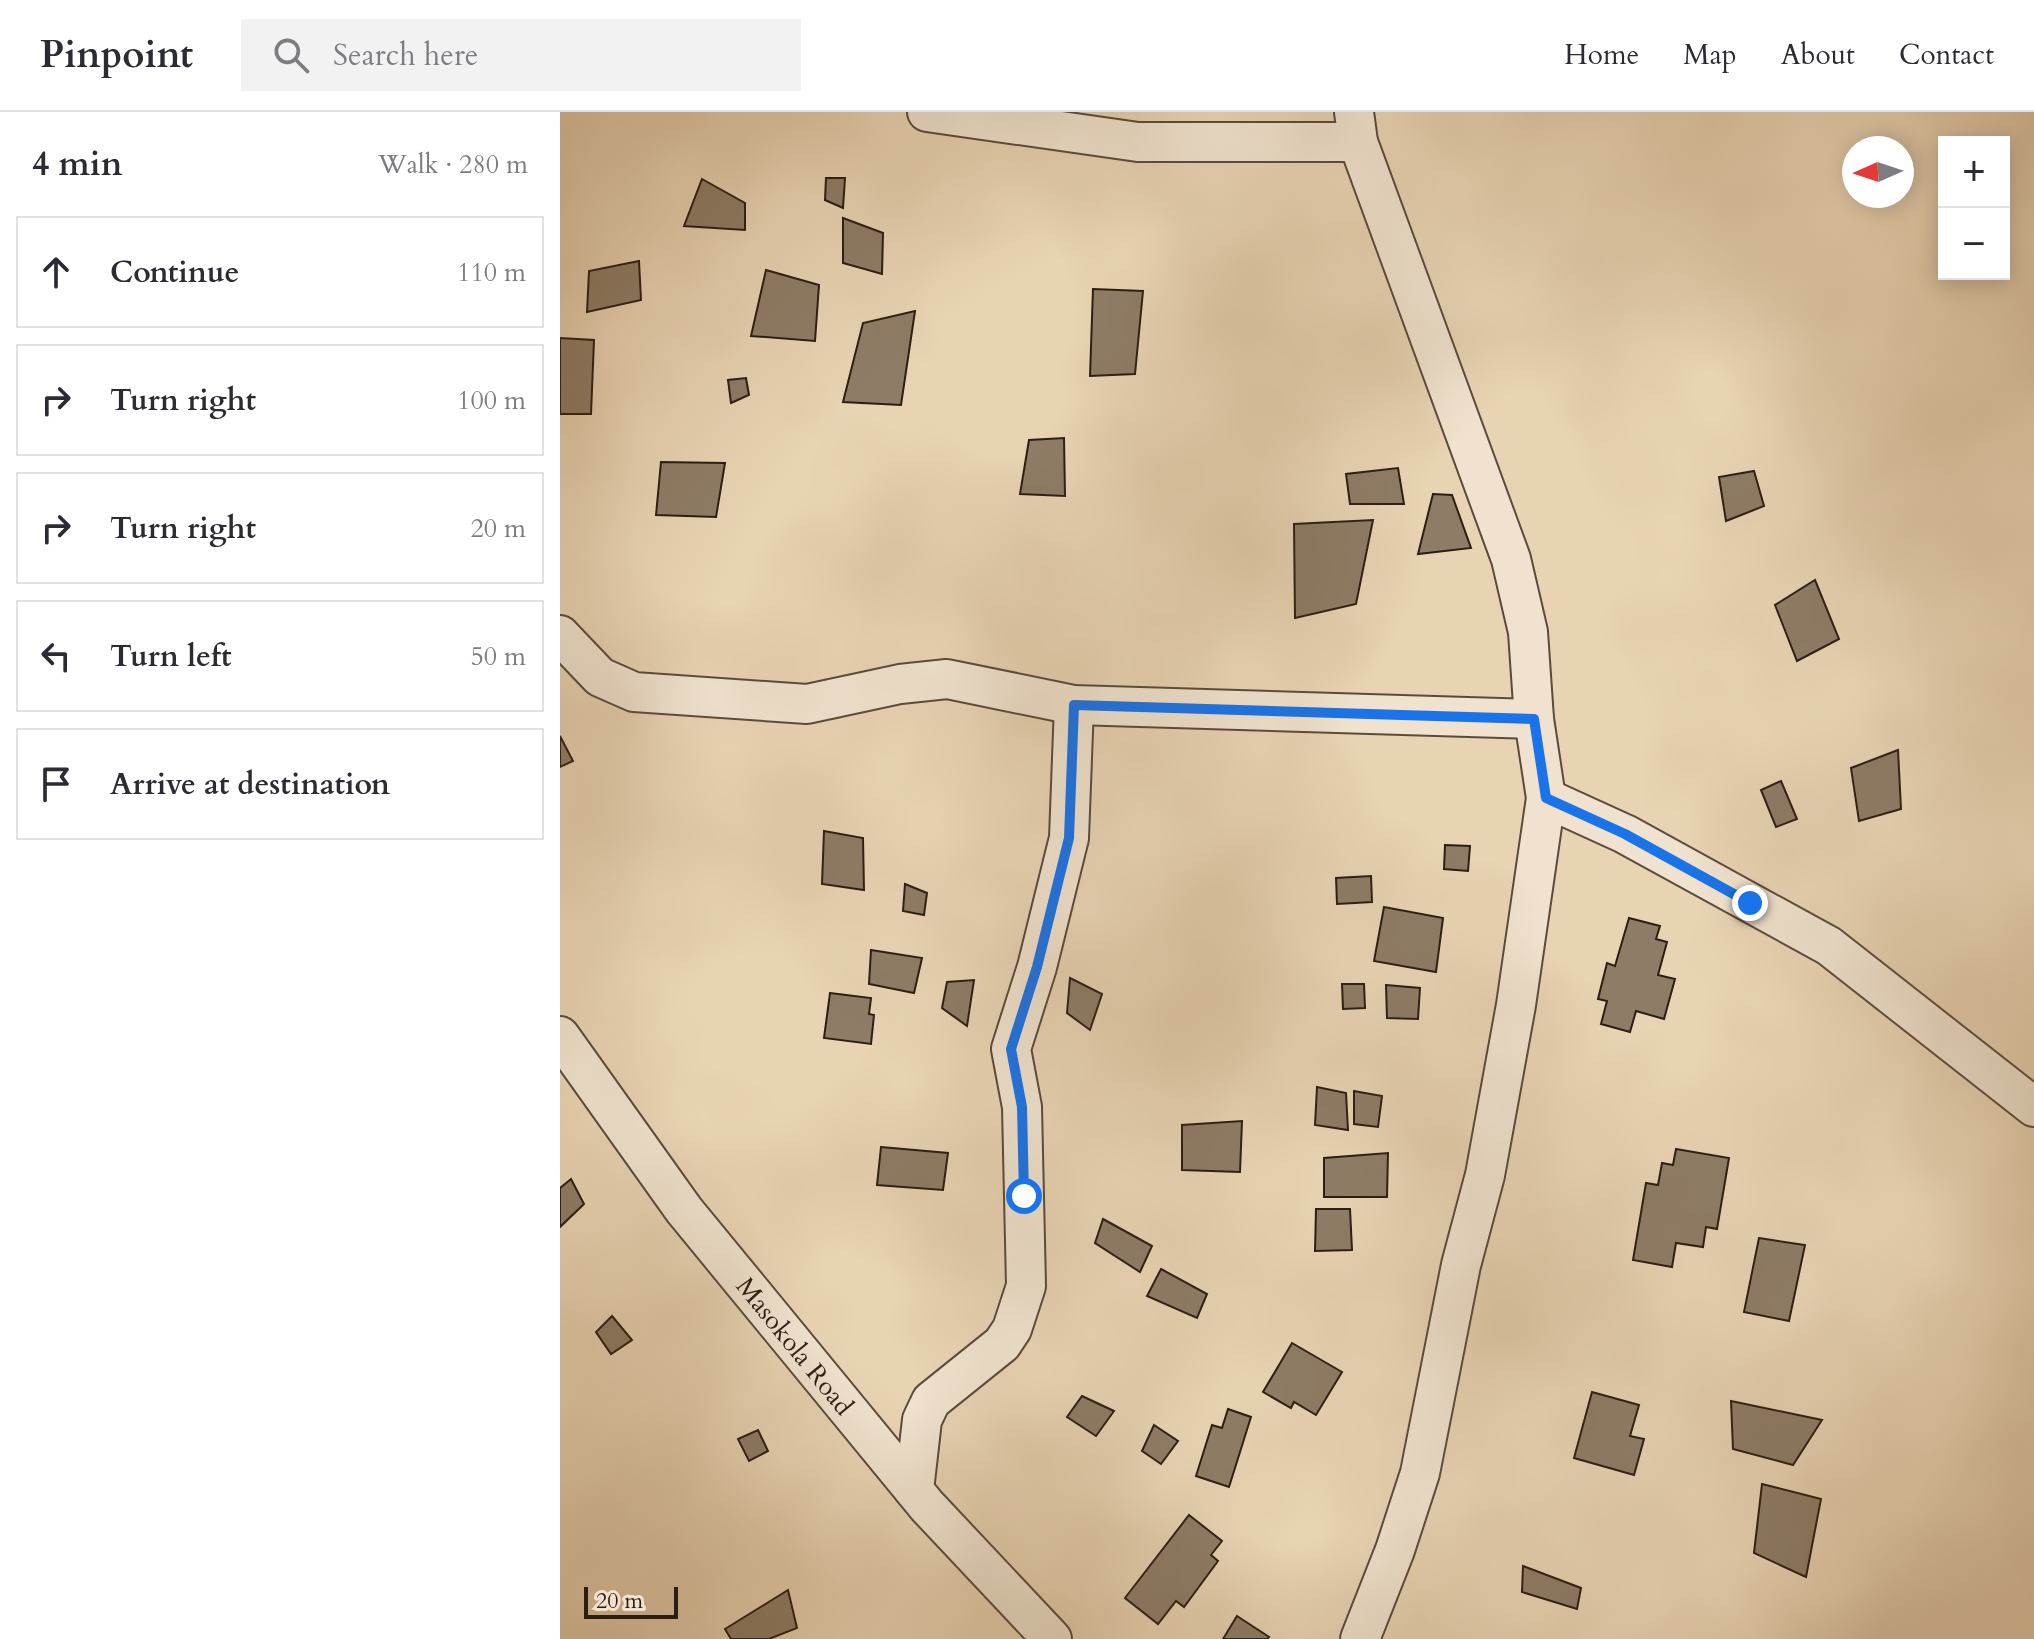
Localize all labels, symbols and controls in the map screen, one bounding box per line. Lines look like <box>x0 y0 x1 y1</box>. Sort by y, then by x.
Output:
search box <box>241 19 801 91</box>
text: Pinpoint <box>40 29 193 81</box>
icon: search <box>269 33 313 77</box>
text: Search here <box>333 35 478 76</box>
text: Home <box>1564 36 1639 74</box>
text: Map <box>1683 36 1737 74</box>
text: About <box>1781 36 1855 74</box>
text: Contact <box>1899 36 1994 74</box>
north arrow <box>1842 136 1914 208</box>
map controls <box>1938 136 2010 280</box>
button: + <box>1938 136 2010 208</box>
text: 4 min <box>32 141 123 187</box>
text: Walk · 280 m <box>378 147 528 182</box>
button: − <box>1938 208 2010 280</box>
icon: ahead <box>34 250 78 294</box>
text: Continue <box>110 252 239 293</box>
text: 110 m <box>457 255 526 290</box>
icon: right <box>34 378 78 422</box>
text: Turn right <box>110 380 256 421</box>
text: 100 m <box>457 383 526 418</box>
icon: right <box>34 506 78 550</box>
text: Turn right <box>110 508 256 549</box>
text: 20 m <box>470 511 526 546</box>
icon: left <box>34 634 78 678</box>
text: Turn left <box>110 636 232 677</box>
text: 50 m <box>470 639 526 674</box>
icon: arrive <box>34 762 78 806</box>
text: Arrive at destination <box>110 764 390 805</box>
route end <box>1732 885 1768 921</box>
route start <box>1006 1178 1042 1214</box>
street label: Masokola Road <box>728 1270 861 1423</box>
scale bar <box>584 1583 678 1619</box>
text: 20 m <box>596 1586 643 1616</box>

